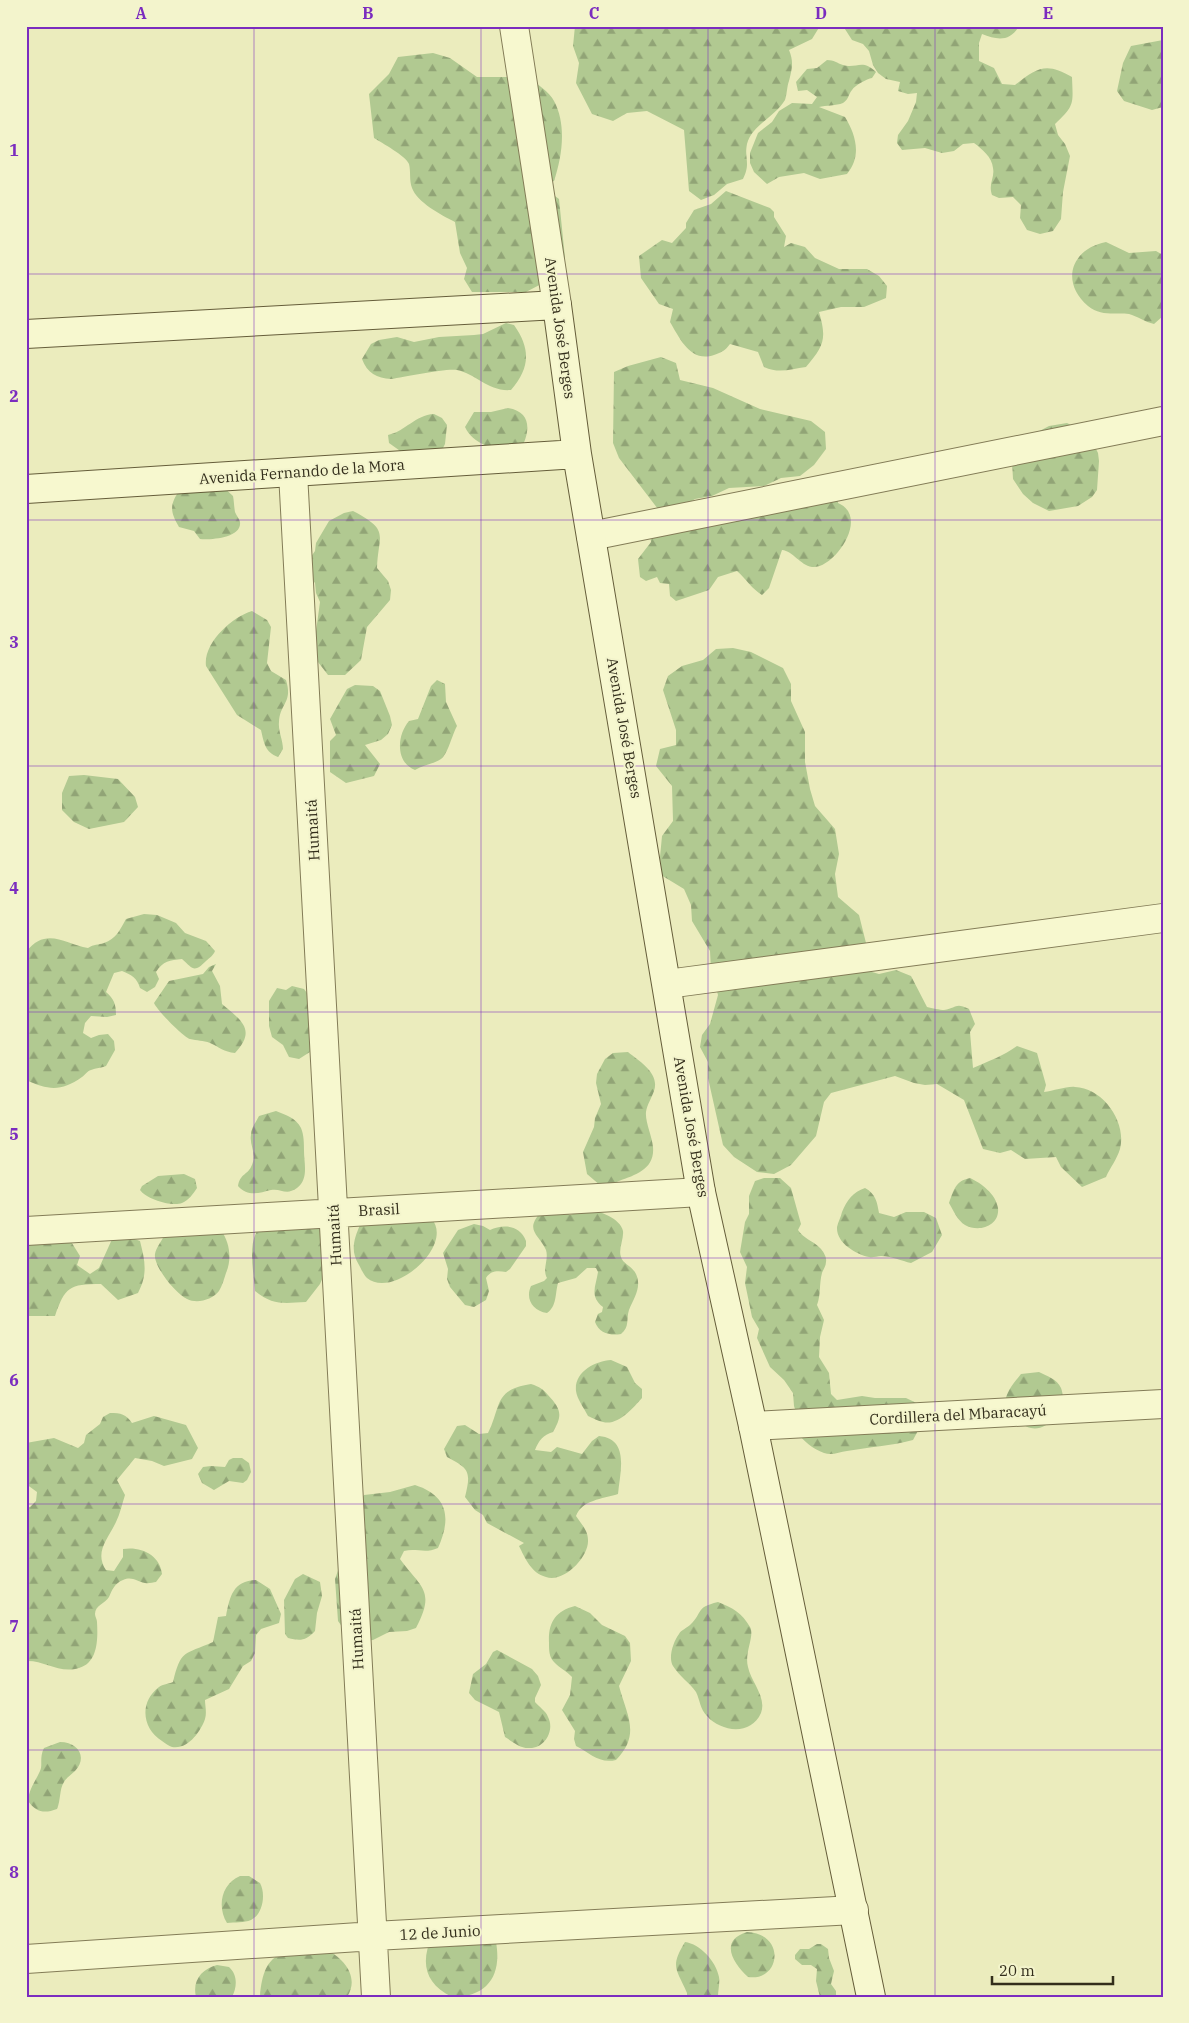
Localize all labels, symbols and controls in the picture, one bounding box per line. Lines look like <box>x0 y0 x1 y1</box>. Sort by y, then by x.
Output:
text: A <box>135 3 147 23</box>
text: B <box>362 3 374 23</box>
text: C <box>589 3 599 23</box>
text: D <box>815 3 827 23</box>
text: E <box>1043 3 1053 23</box>
text: 1 <box>9 140 19 160</box>
street label: Avenida José Berges <box>541 256 580 400</box>
text: 2 <box>9 386 19 406</box>
street label: Avenida Fernando de la Mora <box>199 455 405 488</box>
text: 3 <box>9 632 19 652</box>
street label: Avenida José Berges <box>603 656 646 800</box>
street label: Humaitá <box>301 799 324 861</box>
text: 4 <box>9 878 19 898</box>
street label: Avenida José Berges <box>670 1055 713 1199</box>
text: 5 <box>9 1124 19 1144</box>
street label: Brasil <box>358 1199 400 1220</box>
street label: Humaitá <box>323 1204 346 1266</box>
text: 6 <box>9 1370 19 1390</box>
street label: Cordillera del Mbaracayú <box>869 1400 1047 1429</box>
street label: Humaitá <box>345 1608 368 1670</box>
text: 7 <box>9 1616 19 1636</box>
text: 8 <box>9 1862 19 1882</box>
street label: 12 de Junio <box>399 1921 481 1944</box>
scale bar <box>992 1953 1113 1985</box>
text: 20 m <box>999 1961 1035 1980</box>

